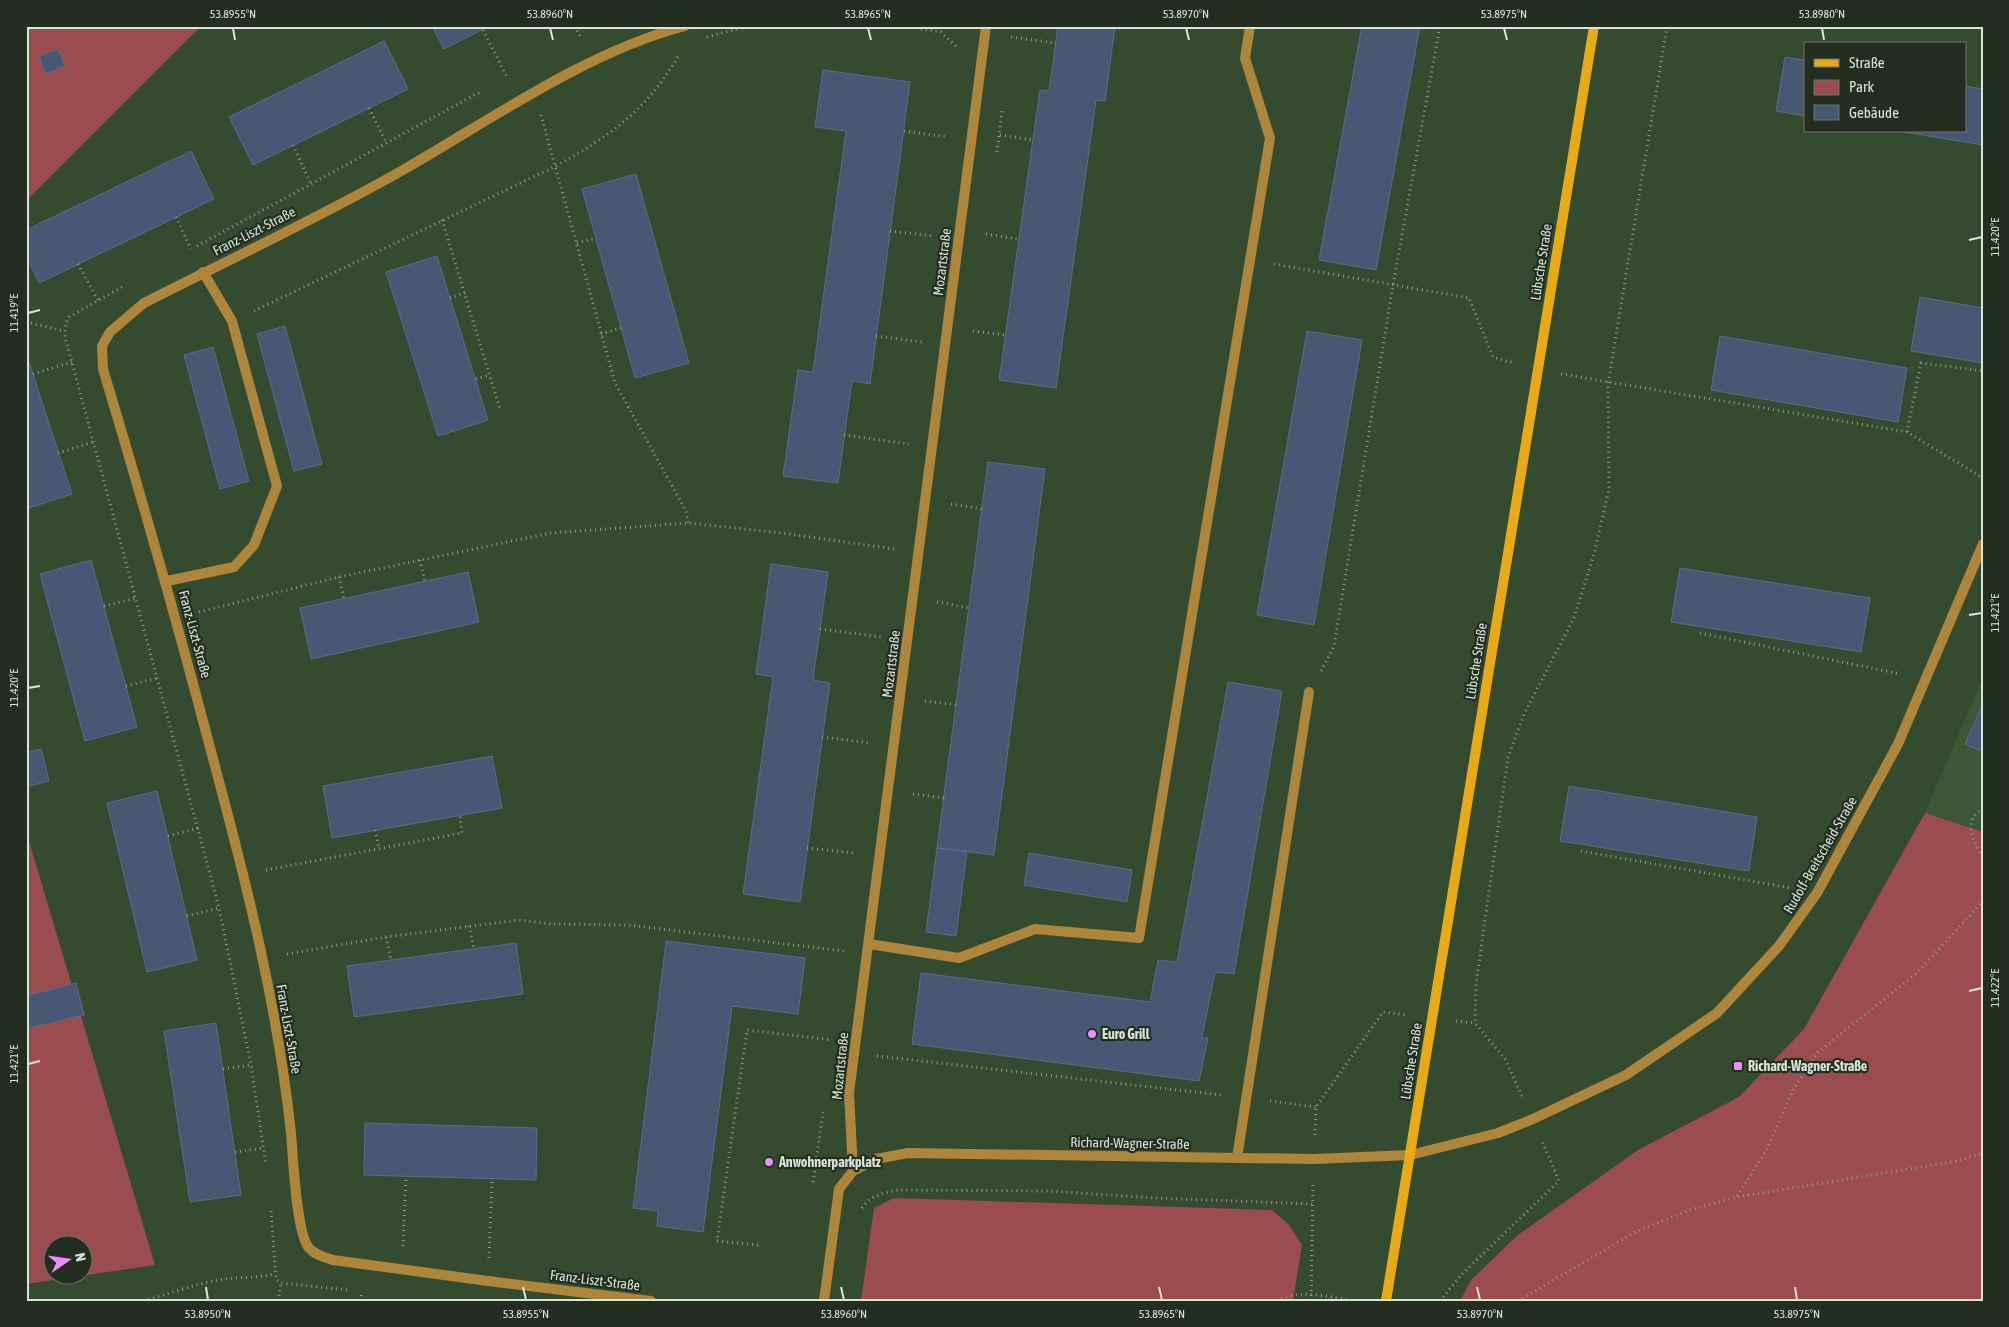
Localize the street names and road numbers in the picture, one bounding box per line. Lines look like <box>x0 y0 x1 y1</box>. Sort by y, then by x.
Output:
street label: Franz-Liszt-Straße <box>210 203 298 259</box>
street label: Lübsche Straße <box>1527 223 1555 301</box>
street label: Mozartstraße <box>930 227 954 297</box>
street label: Franz-Liszt-Straße <box>176 588 214 680</box>
street label: Lübsche Straße <box>1462 622 1490 700</box>
street label: Mozartstraße <box>879 629 903 699</box>
street label: Rudolf-Breitscheid-Straße <box>1780 794 1860 916</box>
street label: Franz-Liszt-Straße <box>273 983 305 1075</box>
street label: Lübsche Straße <box>1397 1022 1425 1100</box>
street label: Mozartstraße <box>829 1032 851 1100</box>
street label: Richard-Wagner-Straße <box>1070 1134 1190 1152</box>
street label: Franz-Liszt-Straße <box>549 1267 641 1293</box>

